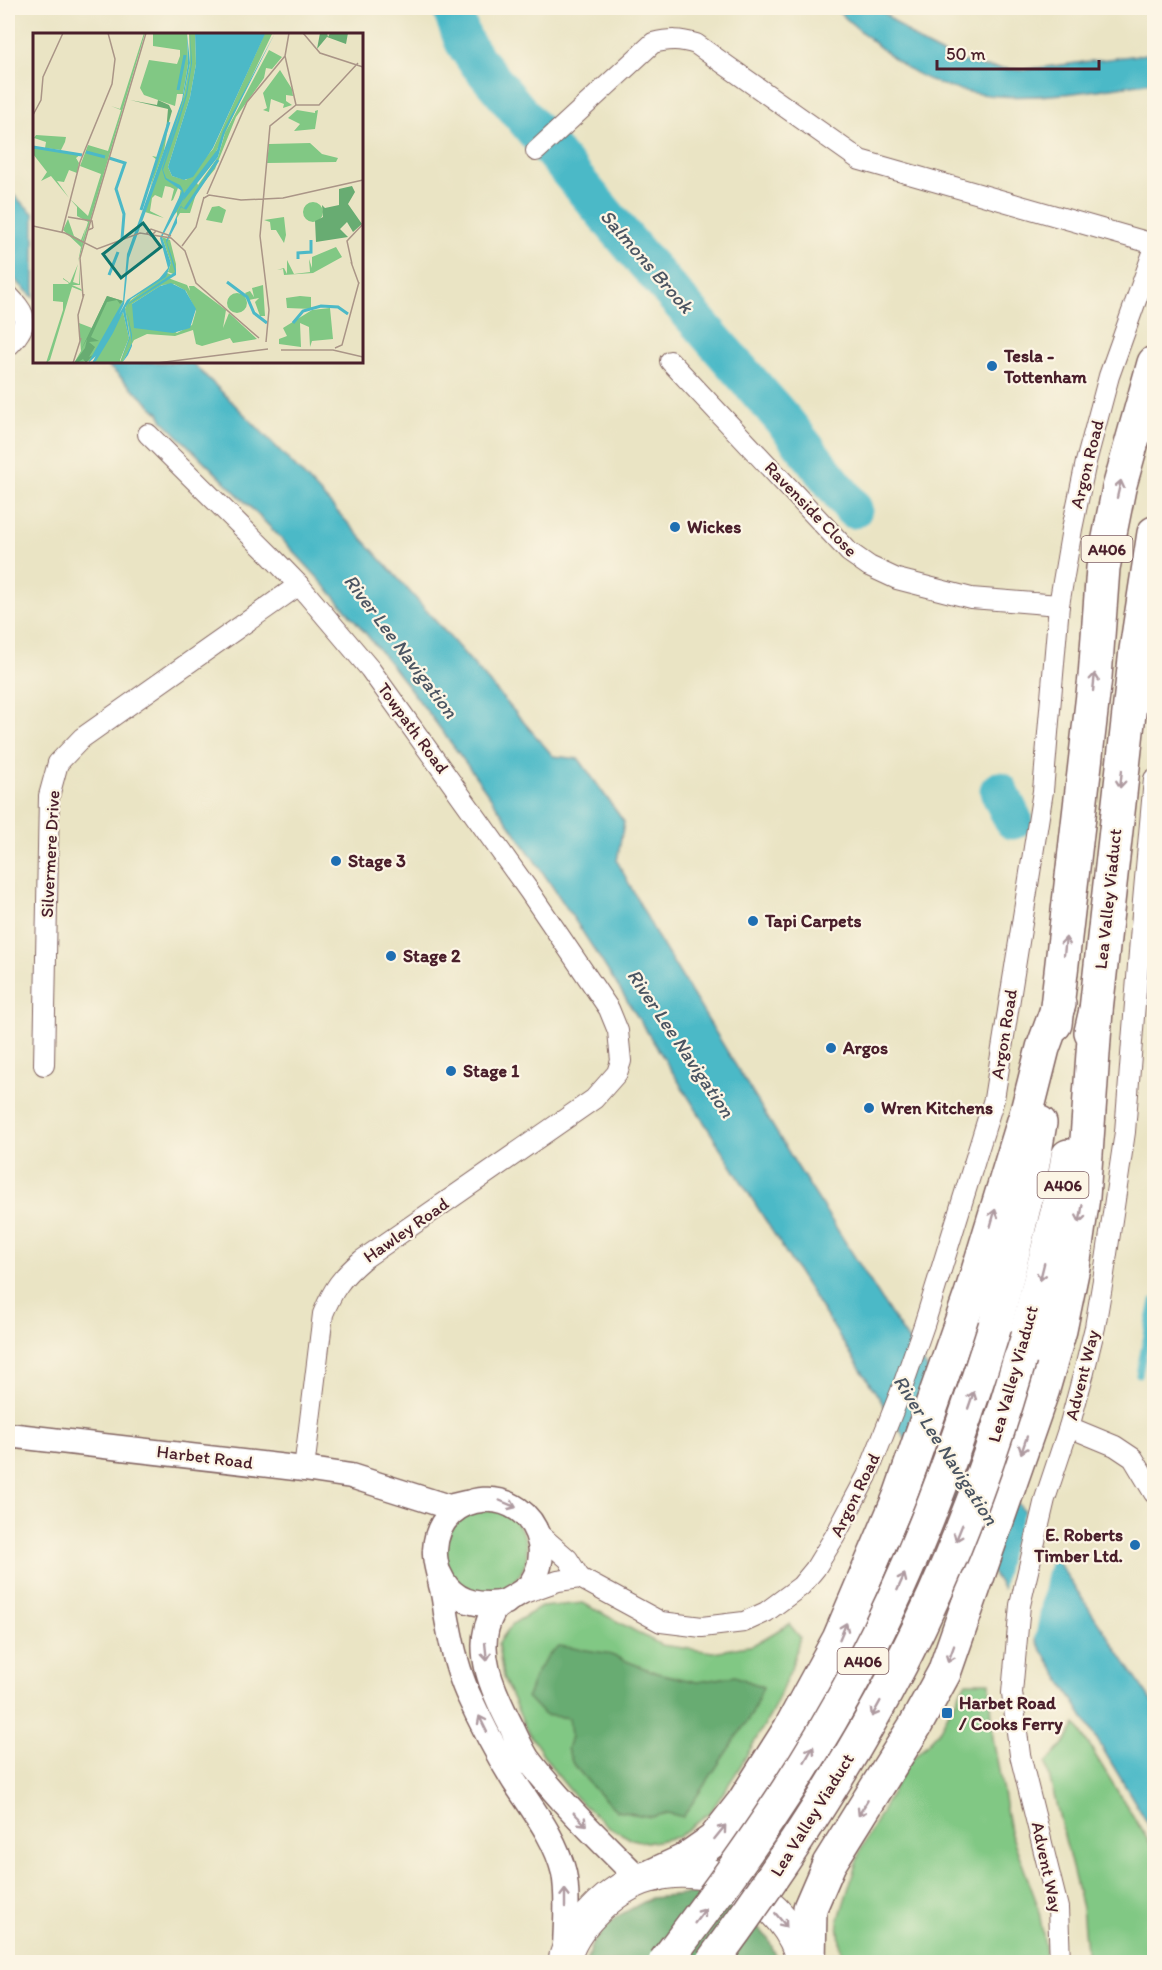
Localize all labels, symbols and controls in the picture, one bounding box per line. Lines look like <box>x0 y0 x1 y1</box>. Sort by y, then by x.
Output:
inset map <box>33 33 363 363</box>
scale bar <box>937 33 1099 71</box>
text: 50 m <box>946 43 986 65</box>
water label: Salmons Brook <box>595 204 700 319</box>
place label: Tesla - Tottenham <box>1003 345 1088 388</box>
marker: Tesla - Tottenham <box>985 359 999 373</box>
street label: Argon Road <box>1065 417 1109 511</box>
street label: Ravenside Close <box>760 457 862 561</box>
one-way arrow <box>1114 480 1125 499</box>
place label: Wickes <box>687 516 741 538</box>
marker: Wickes <box>668 520 682 534</box>
road number: A406 <box>1082 536 1132 562</box>
water label: River Lee Navigation <box>339 569 463 723</box>
one-way arrow <box>1089 673 1100 693</box>
street label: Towpath Road <box>373 678 454 778</box>
one-way arrow <box>1116 769 1127 789</box>
street label: Silvermere Drive <box>36 790 64 918</box>
street label: Lea Valley Viaduct <box>1090 827 1126 970</box>
place label: Stage 3 <box>348 850 406 872</box>
marker: Stage 3 <box>329 854 343 868</box>
place label: Tapi Carpets <box>764 910 861 932</box>
marker: Tapi Carpets <box>746 914 760 928</box>
one-way arrow <box>1060 937 1071 957</box>
place label: Stage 2 <box>403 945 461 967</box>
marker: Stage 2 <box>384 949 398 963</box>
water label: River Lee Navigation <box>622 964 740 1122</box>
street label: Argon Road <box>986 987 1022 1080</box>
place label: Argos <box>842 1037 888 1059</box>
marker: Argos <box>824 1041 838 1055</box>
place label: Stage 1 <box>463 1060 520 1082</box>
marker: Stage 1 <box>444 1064 458 1078</box>
place label: Wren Kitchens <box>881 1097 993 1119</box>
marker: Wren Kitchens <box>862 1101 876 1115</box>
road number: A406 <box>1038 1172 1088 1198</box>
street label: Hawley Road <box>359 1192 453 1268</box>
one-way arrow <box>1075 1204 1086 1224</box>
one-way arrow <box>988 1209 999 1228</box>
one-way arrow <box>1035 1263 1047 1282</box>
street label: Lea Valley Viaduct <box>983 1303 1043 1445</box>
street label: Advent Way <box>1060 1327 1104 1422</box>
water label: River Lee Navigation <box>889 1370 1004 1530</box>
one-way arrow <box>966 1392 977 1410</box>
one-way arrow <box>1018 1435 1029 1454</box>
street label: Harbet Road <box>155 1440 255 1474</box>
street label: Argon Road <box>825 1449 885 1541</box>
one-way arrow <box>498 1499 517 1510</box>
one-way arrow <box>953 1523 964 1542</box>
place label: E. Roberts Timber Ltd. <box>1033 1524 1123 1567</box>
marker: E. Roberts Timber Ltd. <box>1128 1538 1142 1552</box>
one-way arrow <box>895 1574 907 1592</box>
one-way arrow <box>838 1622 849 1640</box>
one-way arrow <box>481 1642 492 1661</box>
one-way arrow <box>944 1644 955 1663</box>
road number: A406 <box>838 1648 888 1674</box>
place label: Harbet Road / Cooks Ferry <box>958 1692 1063 1735</box>
one-way arrow <box>870 1700 882 1717</box>
marker: Harbet Road / Cooks Ferry <box>940 1706 954 1720</box>
one-way arrow <box>476 1716 488 1734</box>
one-way arrow <box>804 1746 816 1763</box>
street label: Lea Valley Viaduct <box>765 1749 859 1881</box>
one-way arrow <box>857 1799 869 1816</box>
one-way arrow <box>572 1811 587 1826</box>
street label: Advent Way <box>1027 1820 1067 1915</box>
one-way arrow <box>713 1825 726 1841</box>
one-way arrow <box>560 1888 571 1908</box>
one-way arrow <box>694 1908 707 1924</box>
one-way arrow <box>774 1912 788 1927</box>

